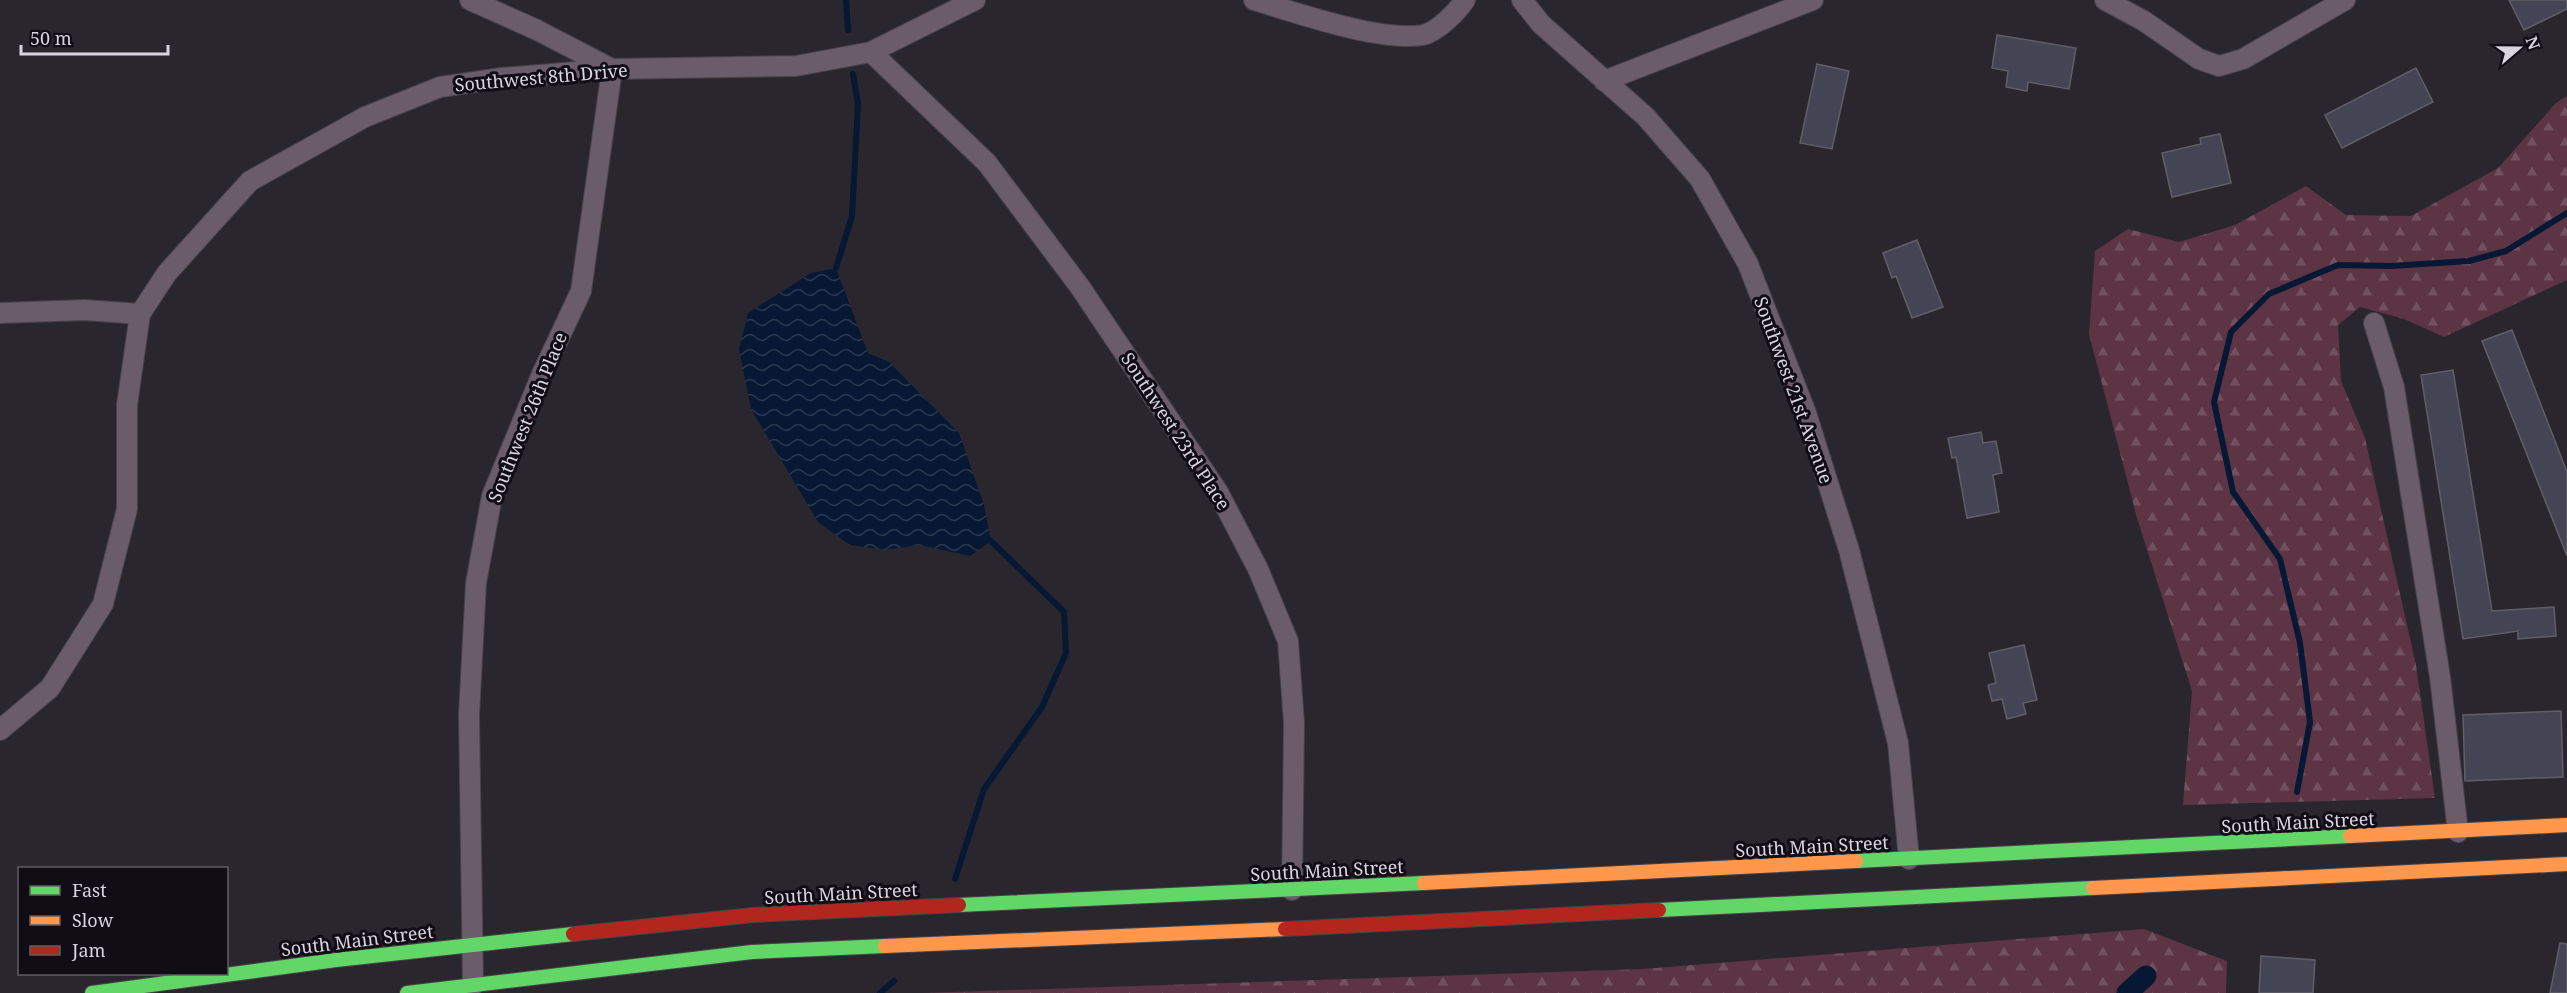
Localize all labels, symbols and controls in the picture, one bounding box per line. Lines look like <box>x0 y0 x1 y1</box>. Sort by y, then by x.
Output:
scale bar <box>21 18 168 56</box>
north arrow <box>2489 18 2549 78</box>
text: 50 m <box>30 26 72 50</box>
text: N <box>2521 33 2546 53</box>
street label: Southwest 8th Drive <box>454 57 628 97</box>
street label: Southwest 21st Avenue <box>1749 293 1839 487</box>
street label: Southwest 26th Place <box>482 328 572 506</box>
street label: Southwest 23rd Place <box>1116 348 1236 514</box>
street label: South Main Street <box>2221 806 2375 838</box>
street label: South Main Street <box>1735 830 1889 862</box>
street label: South Main Street <box>1250 854 1404 886</box>
legend <box>18 867 228 975</box>
street label: South Main Street <box>764 877 918 909</box>
text: Fast <box>72 878 107 902</box>
text: Slow <box>72 908 114 932</box>
street label: South Main Street <box>279 919 435 961</box>
text: Jam <box>71 938 106 962</box>

